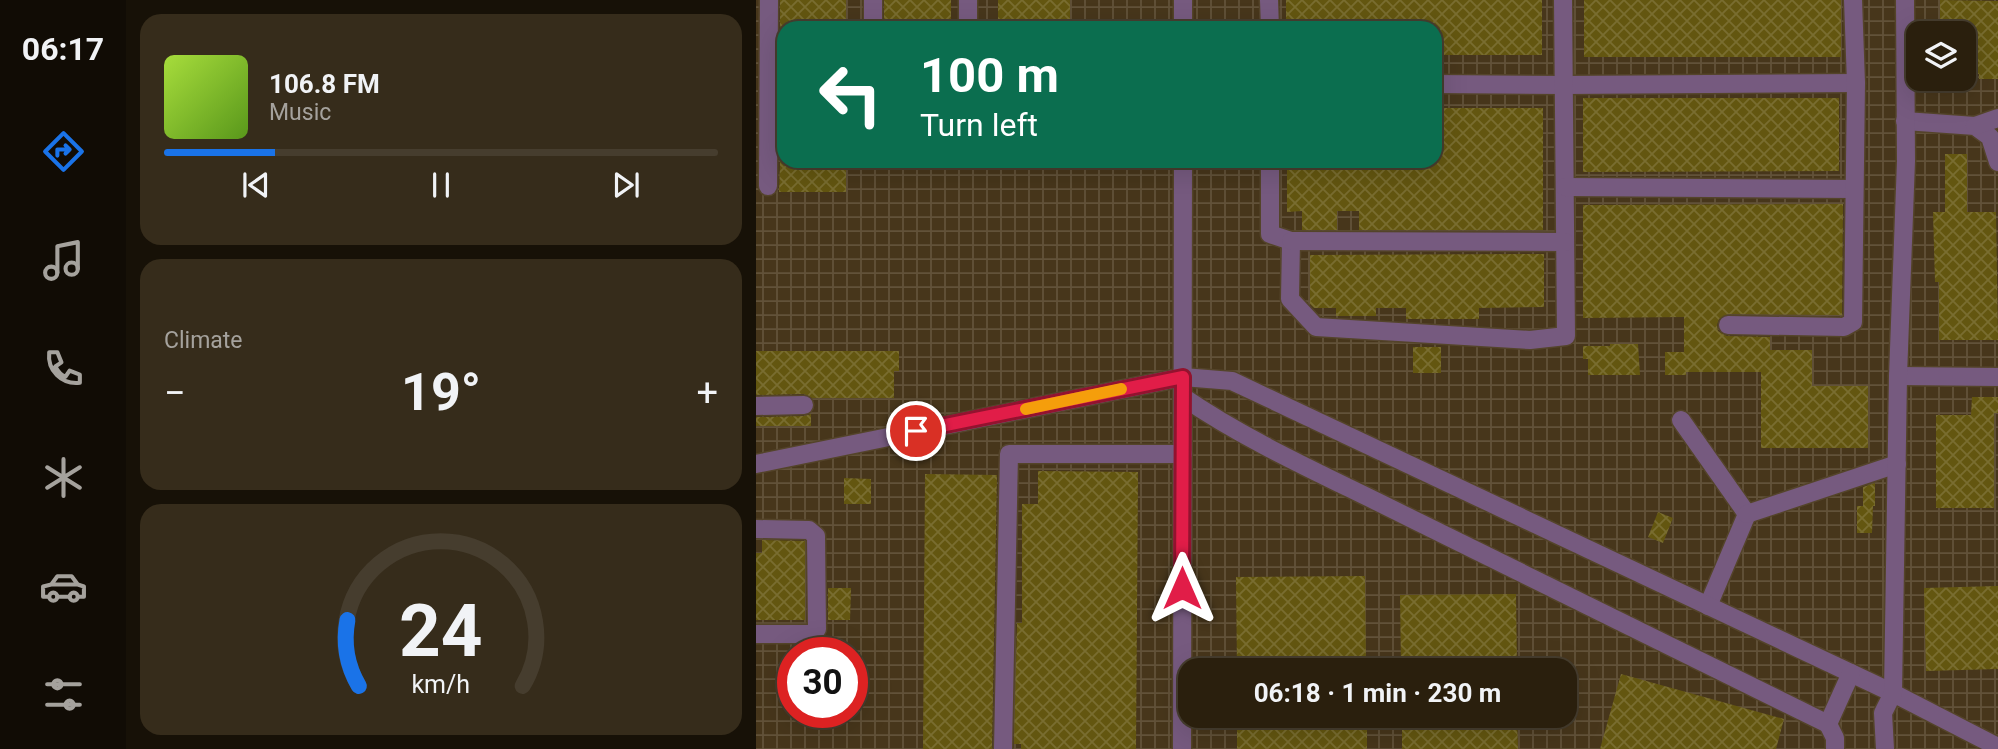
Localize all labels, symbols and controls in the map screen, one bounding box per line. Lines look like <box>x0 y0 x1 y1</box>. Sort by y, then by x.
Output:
map controls <box>1906 21 1976 91</box>
button: layers <box>1906 21 1976 91</box>
text: 06:17 <box>22 30 104 68</box>
text: 100 m <box>920 47 1059 104</box>
icon: left <box>805 49 896 140</box>
text: 106.8 FM <box>269 69 380 99</box>
text: Music <box>269 99 331 126</box>
text: Turn left <box>920 106 1038 144</box>
icon: directions <box>39 127 88 176</box>
icon: previous <box>237 166 275 204</box>
icon: pause <box>422 166 460 204</box>
icon: next <box>607 166 645 204</box>
icon: music <box>39 236 88 285</box>
text: Climate <box>164 327 243 354</box>
icon: phone <box>39 344 88 393</box>
text: 19° <box>401 362 481 423</box>
text: − <box>164 371 186 415</box>
text: + <box>696 371 718 415</box>
pin <box>886 401 946 461</box>
icon: arrive <box>897 412 935 450</box>
icon: climate <box>39 453 88 502</box>
position arrow <box>1145 551 1219 625</box>
icon: car <box>39 562 88 611</box>
text: 24 <box>399 588 483 674</box>
speed limit sign: 30 <box>777 637 868 728</box>
text: km/h <box>412 669 470 698</box>
icon: filters <box>39 670 88 719</box>
text: 06:18 · 1 min · 230 m <box>1254 678 1501 708</box>

